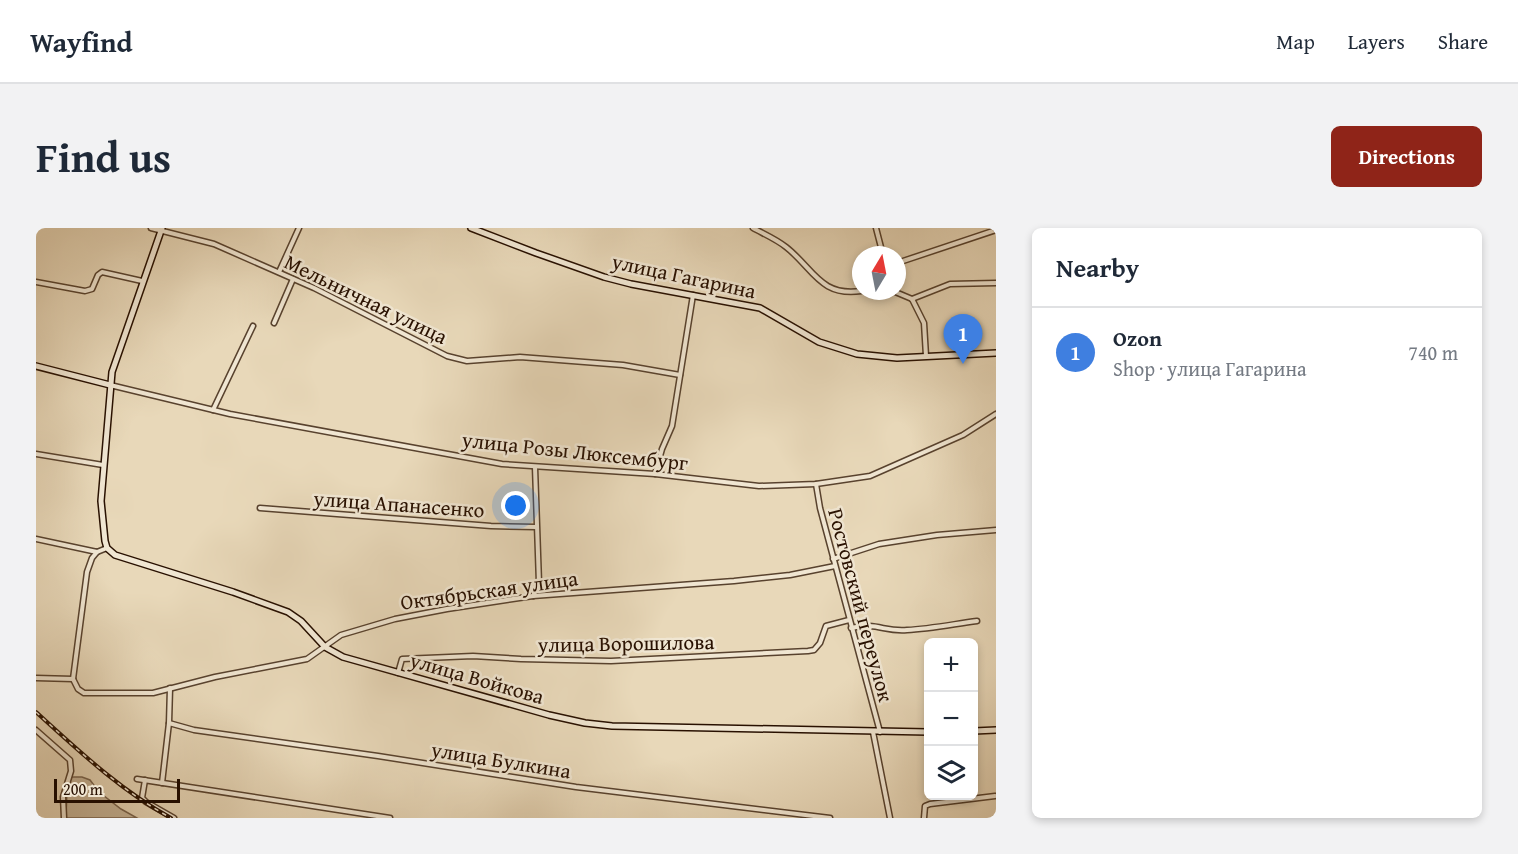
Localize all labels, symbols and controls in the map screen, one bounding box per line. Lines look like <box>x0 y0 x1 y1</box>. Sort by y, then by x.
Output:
text: Wayfind <box>30 21 132 62</box>
text: Map <box>1276 26 1315 57</box>
text: Layers <box>1348 26 1405 57</box>
text: Share <box>1438 26 1488 57</box>
text: Find us <box>36 126 171 187</box>
button: Directions <box>1331 126 1482 187</box>
street label: улица Гагарина <box>608 245 759 306</box>
street label: Мельничная улица <box>279 246 453 352</box>
north arrow <box>852 246 906 300</box>
text: Nearby <box>1056 248 1139 287</box>
pin: 1 <box>944 314 982 364</box>
text: Ozon <box>1113 322 1162 354</box>
text: 1 <box>1070 338 1081 367</box>
text: 740 m <box>1408 338 1458 367</box>
text: Shop · улица Гагарина <box>1113 354 1307 383</box>
street label: улица Розы Люксембург <box>459 424 690 478</box>
street label: улица Апанасенко <box>312 482 485 525</box>
your location <box>501 491 530 520</box>
street label: Ростовский переулок <box>820 505 902 705</box>
street label: Октябрьская улица <box>398 562 580 618</box>
street label: улица Ворошилова <box>536 626 715 660</box>
map controls <box>924 638 978 800</box>
button: + <box>924 638 978 692</box>
street label: улица Войкова <box>405 644 548 712</box>
button: − <box>924 692 978 746</box>
street label: улица Булкина <box>428 733 573 786</box>
button: layers <box>924 746 978 800</box>
scale bar <box>54 776 180 804</box>
text: 200 m <box>63 777 103 801</box>

